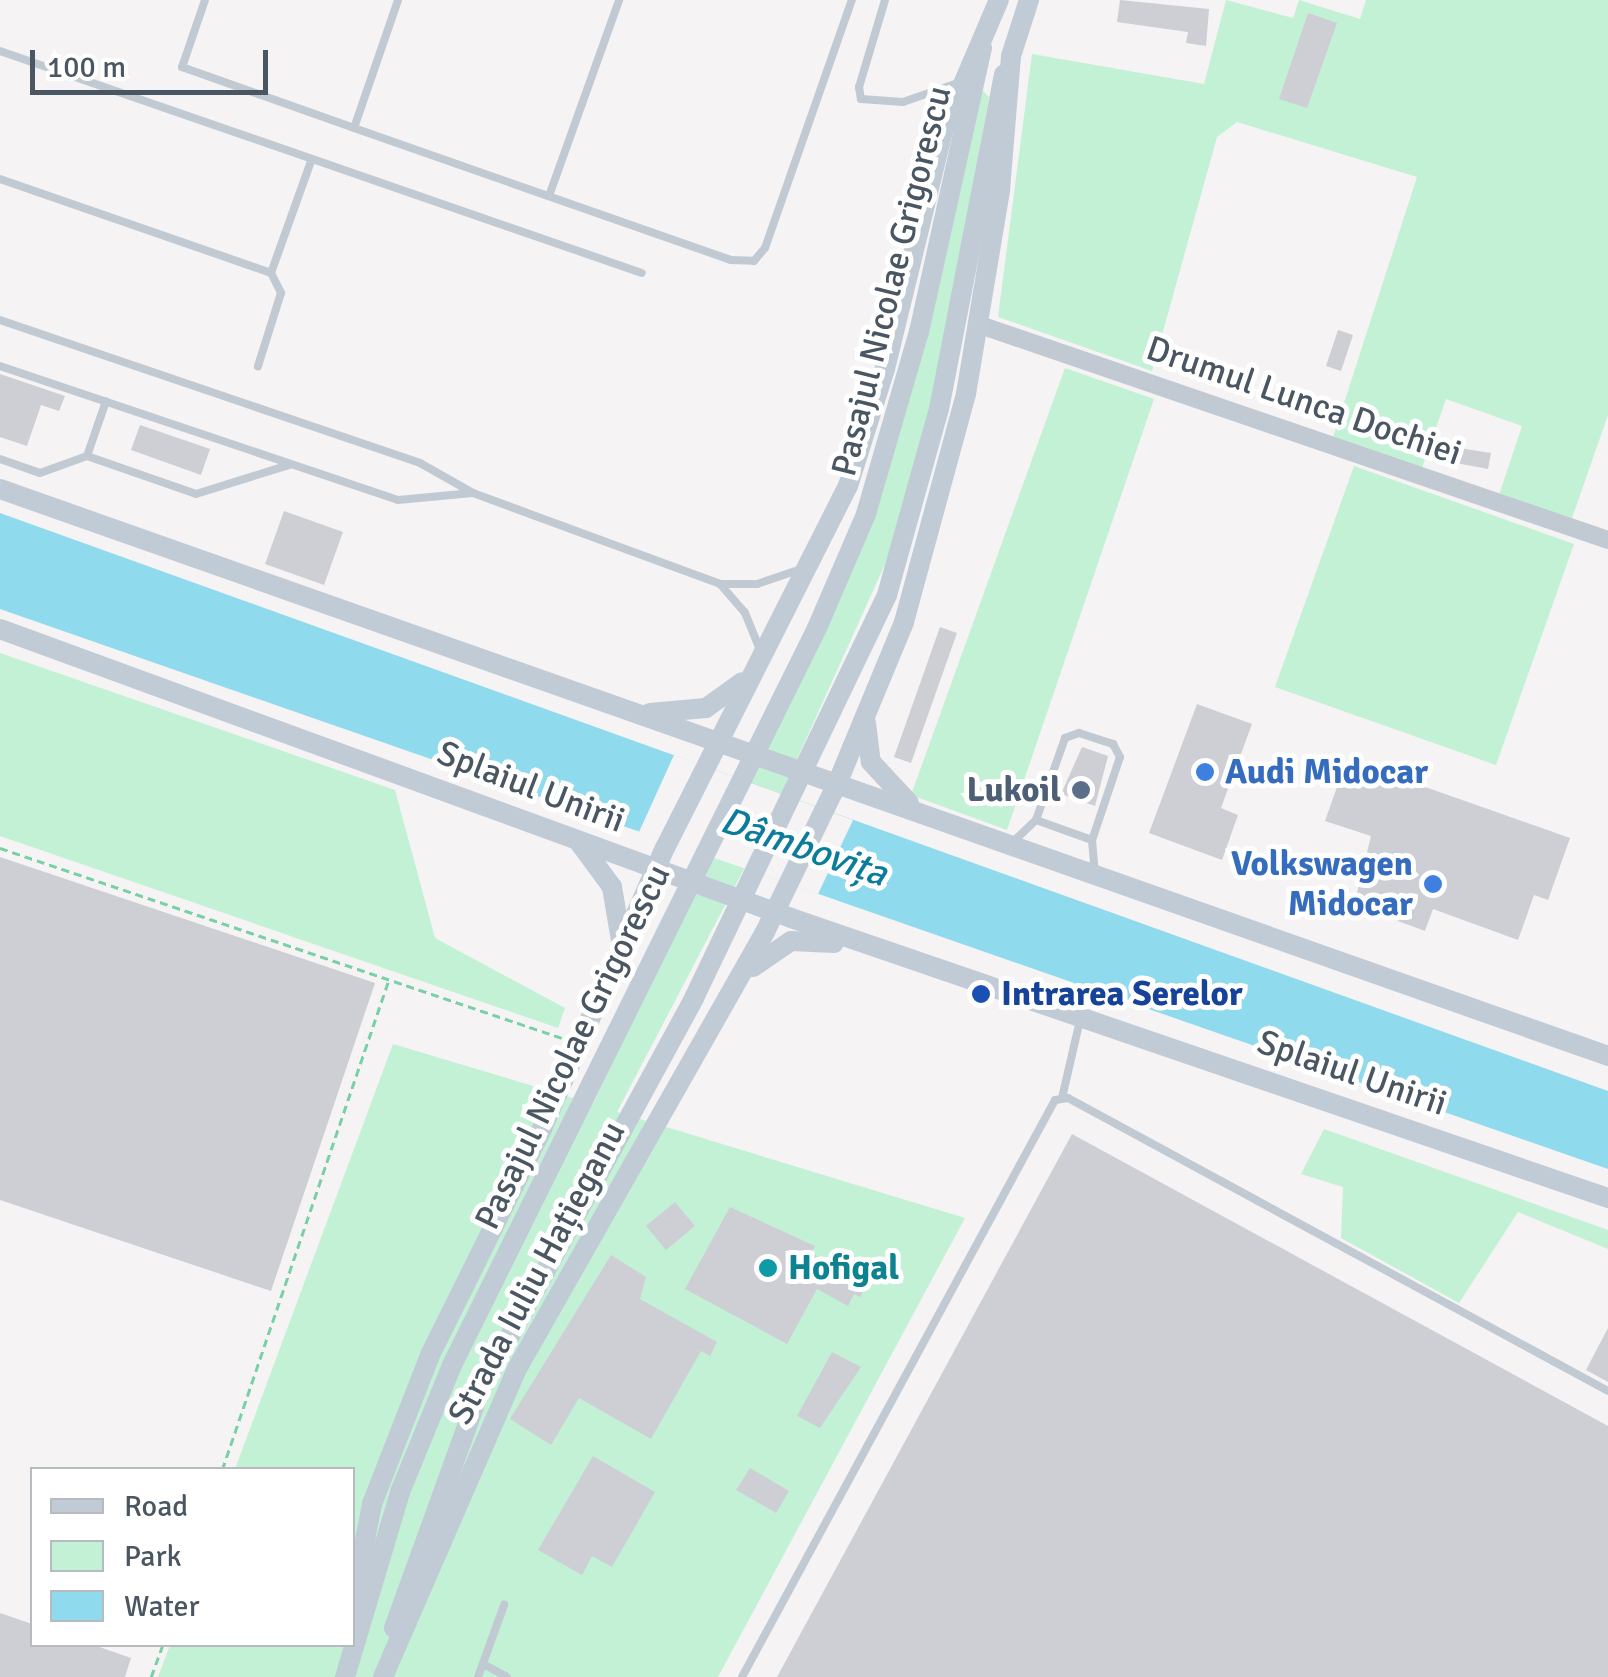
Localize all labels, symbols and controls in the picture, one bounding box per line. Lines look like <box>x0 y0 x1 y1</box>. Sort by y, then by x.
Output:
scale bar <box>35 30 272 92</box>
text: 100 m <box>47 49 126 86</box>
street label: Pasajul Nicolae Grigorescu <box>823 82 961 480</box>
street label: Drumul Lunca Dochiei <box>1141 327 1467 475</box>
street label: Splaiul Unirii <box>431 732 631 842</box>
place label: Audi Midocar <box>1225 751 1428 793</box>
marker: Audi Midocar <box>1194 761 1216 783</box>
place label: Lukoil <box>966 769 1061 811</box>
marker: Lukoil <box>1070 779 1092 801</box>
water label: Dâmbovița <box>715 797 893 897</box>
place label: Volkswagen Midocar <box>1231 843 1413 925</box>
street label: Pasajul Nicolae Grigorescu <box>466 858 680 1236</box>
marker: Volkswagen Midocar <box>1422 873 1444 895</box>
place label: Intrarea Serelor <box>1001 973 1243 1015</box>
marker: Intrarea Serelor <box>970 983 992 1005</box>
street label: Splaiul Unirii <box>1252 1021 1452 1125</box>
street label: Strada Iuliu Hațieganu <box>439 1114 635 1432</box>
place label: Hofigal <box>788 1247 899 1289</box>
marker: Hofigal <box>757 1257 779 1279</box>
legend <box>30 1467 355 1647</box>
text: Road <box>124 1488 188 1525</box>
text: Park <box>124 1538 182 1575</box>
text: Water <box>124 1588 200 1625</box>

